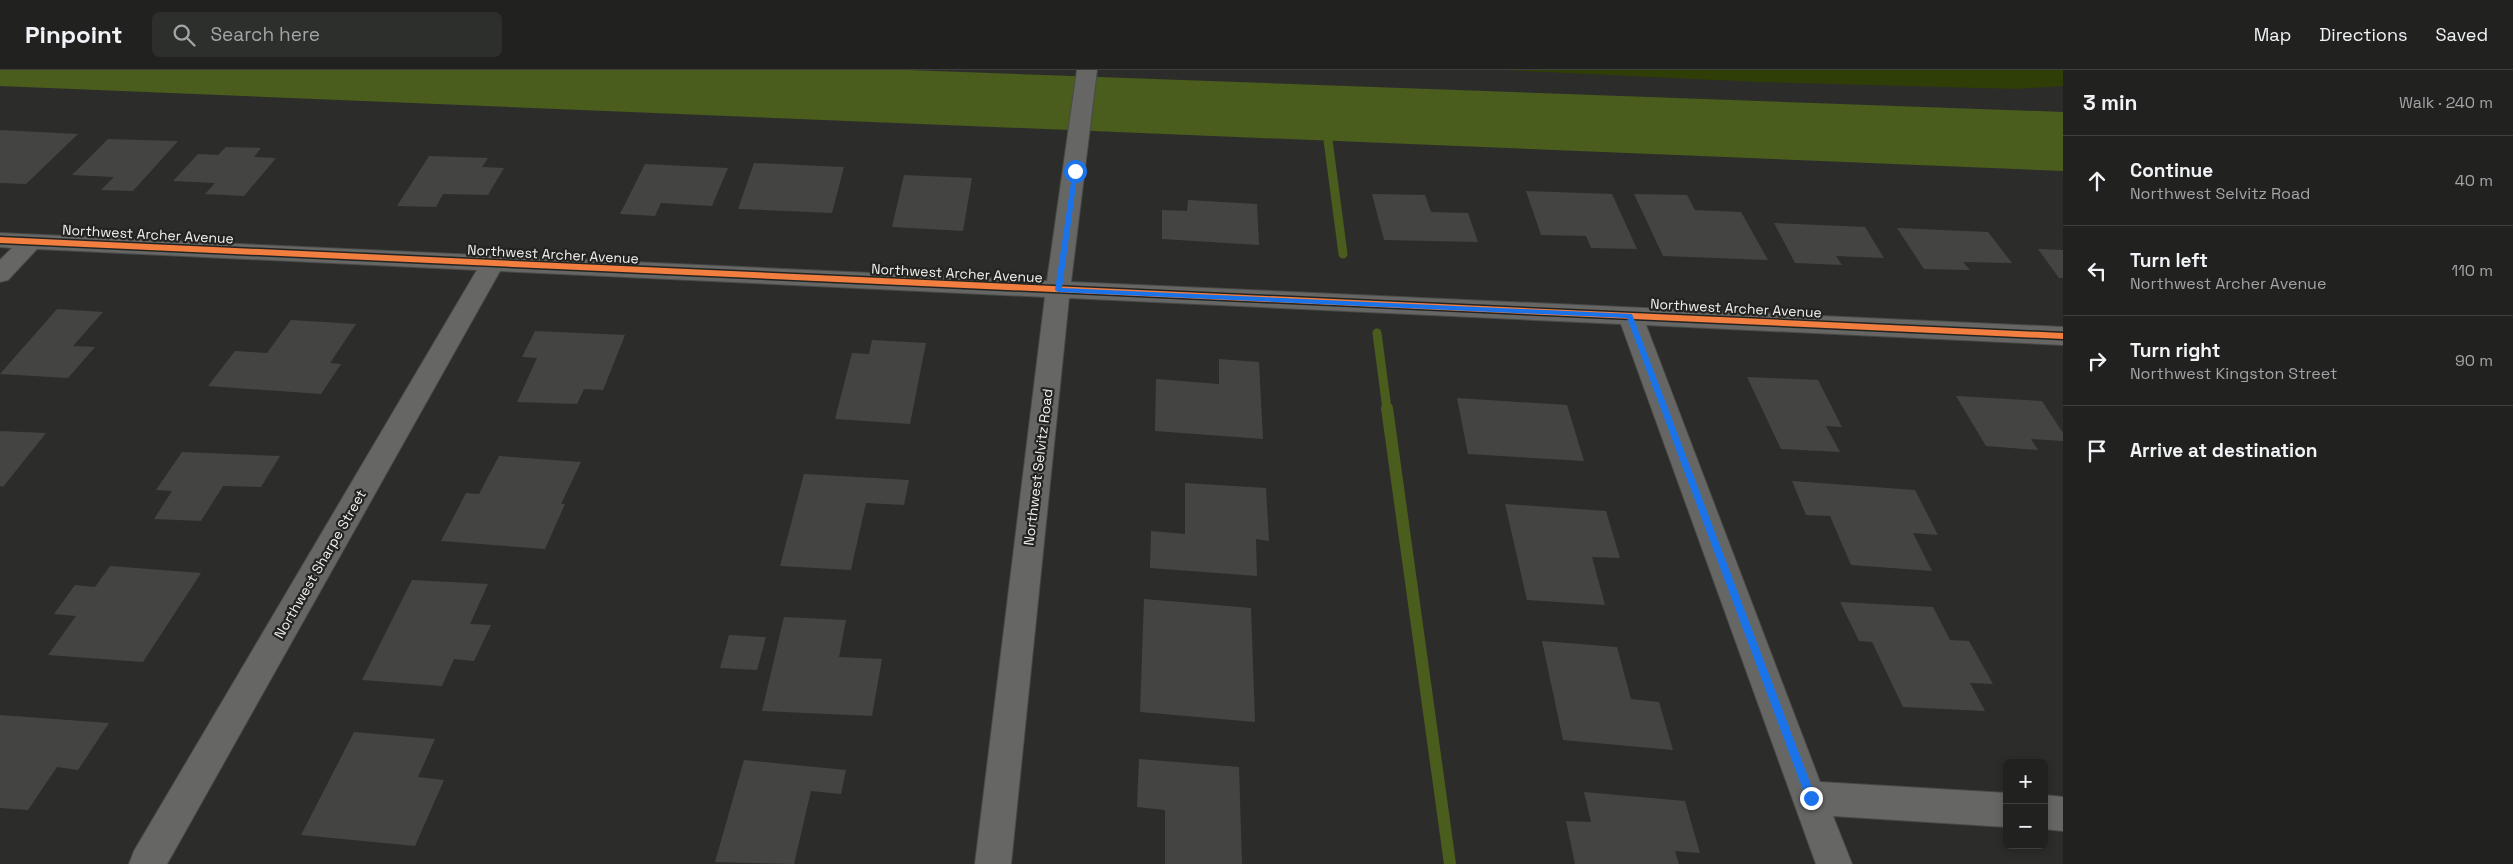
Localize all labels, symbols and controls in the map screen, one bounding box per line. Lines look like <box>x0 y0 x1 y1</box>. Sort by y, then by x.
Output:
search box <box>152 12 502 57</box>
text: Pinpoint <box>25 19 122 50</box>
icon: search <box>170 21 198 49</box>
text: Search here <box>210 22 320 47</box>
text: Map <box>2254 23 2291 46</box>
text: Directions <box>2319 23 2408 46</box>
text: Saved <box>2436 23 2488 46</box>
text: 3 min <box>2083 89 2138 116</box>
text: Walk · 240 m <box>2399 92 2493 113</box>
text: Continue <box>2130 158 2213 183</box>
route start <box>1064 160 1087 183</box>
icon: ahead <box>2083 167 2111 195</box>
text: 40 m <box>2455 170 2493 191</box>
text: Northwest Selvitz Road <box>2130 183 2310 204</box>
street label: Northwest Archer Avenue <box>62 221 234 247</box>
street label: Northwest Archer Avenue <box>467 241 639 267</box>
text: Turn left <box>2130 248 2208 273</box>
icon: left <box>2083 257 2111 285</box>
street label: Northwest Archer Avenue <box>871 260 1043 286</box>
text: 110 m <box>2451 260 2493 281</box>
text: Northwest Archer Avenue <box>2130 273 2326 294</box>
street label: Northwest Archer Avenue <box>1650 295 1822 321</box>
text: Turn right <box>2130 338 2220 363</box>
icon: right <box>2083 347 2111 375</box>
text: 90 m <box>2455 350 2493 371</box>
text: Northwest Kingston Street <box>2130 363 2337 384</box>
street label: Northwest Selvitz Road <box>1019 388 1057 546</box>
icon: arrive <box>2083 437 2111 465</box>
text: Arrive at destination <box>2130 438 2318 463</box>
street label: Northwest Sharpe Street <box>270 486 370 642</box>
map controls <box>2003 759 2048 849</box>
button: + <box>2003 759 2048 804</box>
route end <box>1800 787 1823 810</box>
button: − <box>2003 804 2048 849</box>

